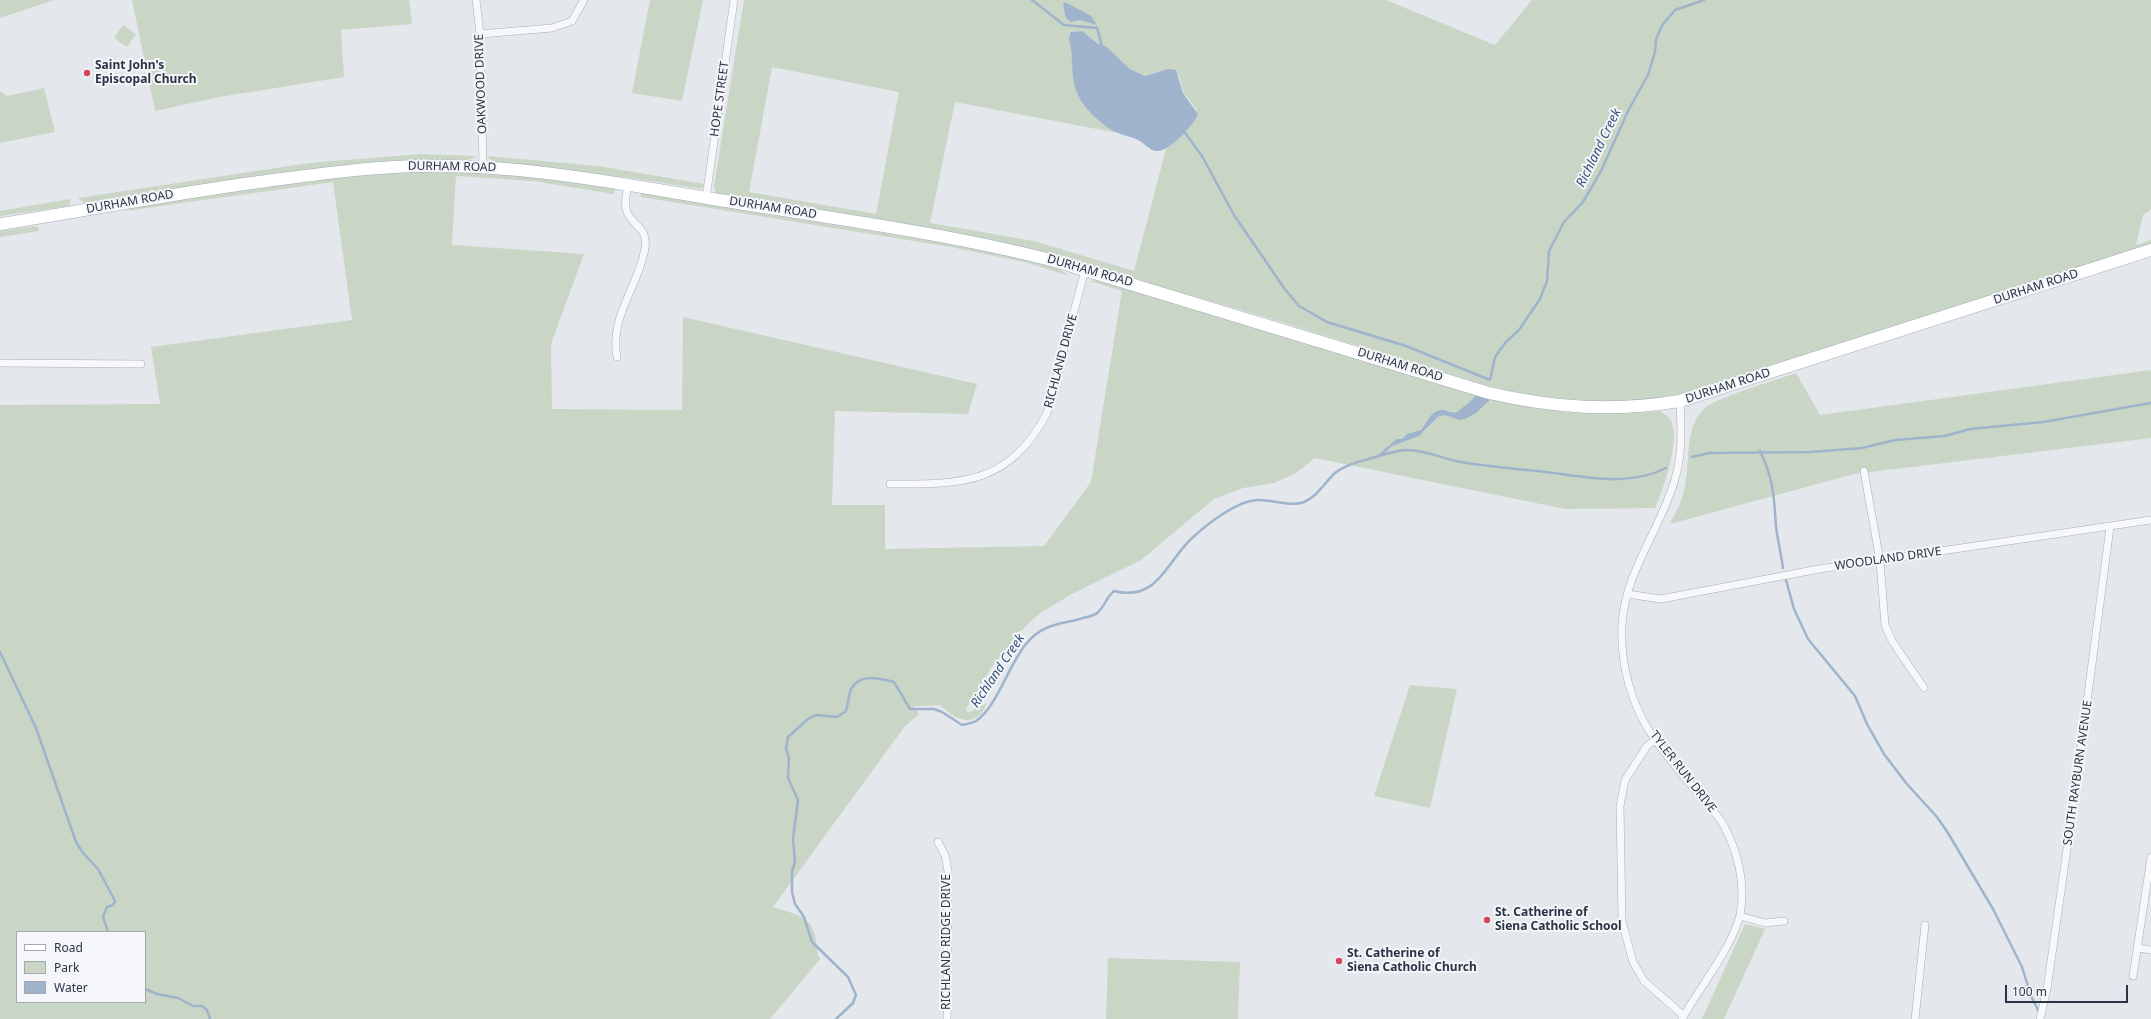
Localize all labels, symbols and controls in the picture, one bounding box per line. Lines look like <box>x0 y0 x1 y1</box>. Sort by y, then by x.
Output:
street label: OAKWOOD DRIVE <box>472 34 490 134</box>
place label: Saint John's Episcopal Church <box>95 59 196 87</box>
street label: HOPE STREET <box>708 60 732 138</box>
marker: Saint John's Episcopal Church <box>82 68 92 78</box>
water label: Richland Creek <box>1573 106 1625 190</box>
street label: DURHAM ROAD <box>408 159 496 175</box>
street label: DURHAM ROAD <box>85 187 175 217</box>
street label: DURHAM ROAD <box>728 194 818 222</box>
street label: DURHAM ROAD <box>1045 252 1135 290</box>
street label: DURHAM ROAD <box>1992 266 2080 308</box>
street label: RICHLAND DRIVE <box>1041 312 1081 410</box>
street label: DURHAM ROAD <box>1356 345 1444 385</box>
street label: DURHAM ROAD <box>1684 365 1772 407</box>
street label: WOODLAND DRIVE <box>1834 544 1942 574</box>
water label: Richland Creek <box>968 631 1028 711</box>
street label: SOUTH RAYBURN AVENUE <box>2061 699 2095 847</box>
street label: TYLER RUN DRIVE <box>1647 728 1719 816</box>
street label: RICHLAND RIDGE DRIVE <box>940 874 954 1010</box>
place label: St. Catherine of Siena Catholic School <box>1495 906 1622 934</box>
marker: St. Catherine of Siena Catholic School <box>1482 915 1492 925</box>
legend <box>16 931 146 1003</box>
text: Road <box>54 939 83 956</box>
place label: St. Catherine of Siena Catholic Church <box>1347 947 1477 975</box>
marker: St. Catherine of Siena Catholic Church <box>1334 956 1344 966</box>
text: Park <box>54 959 79 976</box>
scale bar <box>2007 977 2130 1003</box>
text: Water <box>54 979 88 996</box>
text: 100 m <box>2012 983 2047 1000</box>

